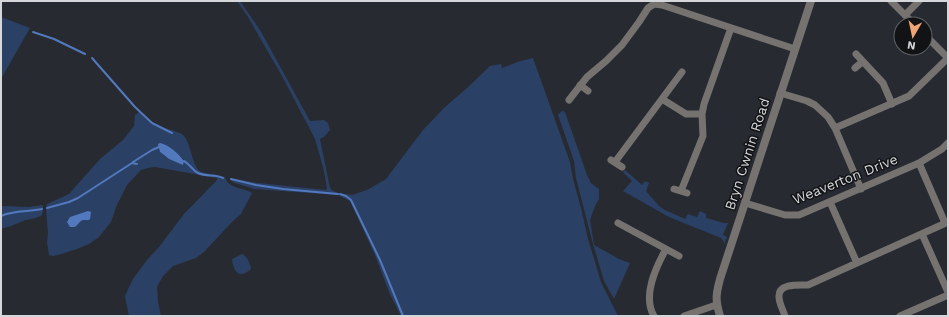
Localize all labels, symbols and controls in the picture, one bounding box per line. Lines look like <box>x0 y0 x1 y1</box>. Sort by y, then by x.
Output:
north arrow <box>893 16 933 56</box>
text: N <box>906 38 917 52</box>
street label: Bryn Cwnin Road <box>721 96 773 212</box>
street label: Weaverton Drive <box>790 151 900 207</box>

